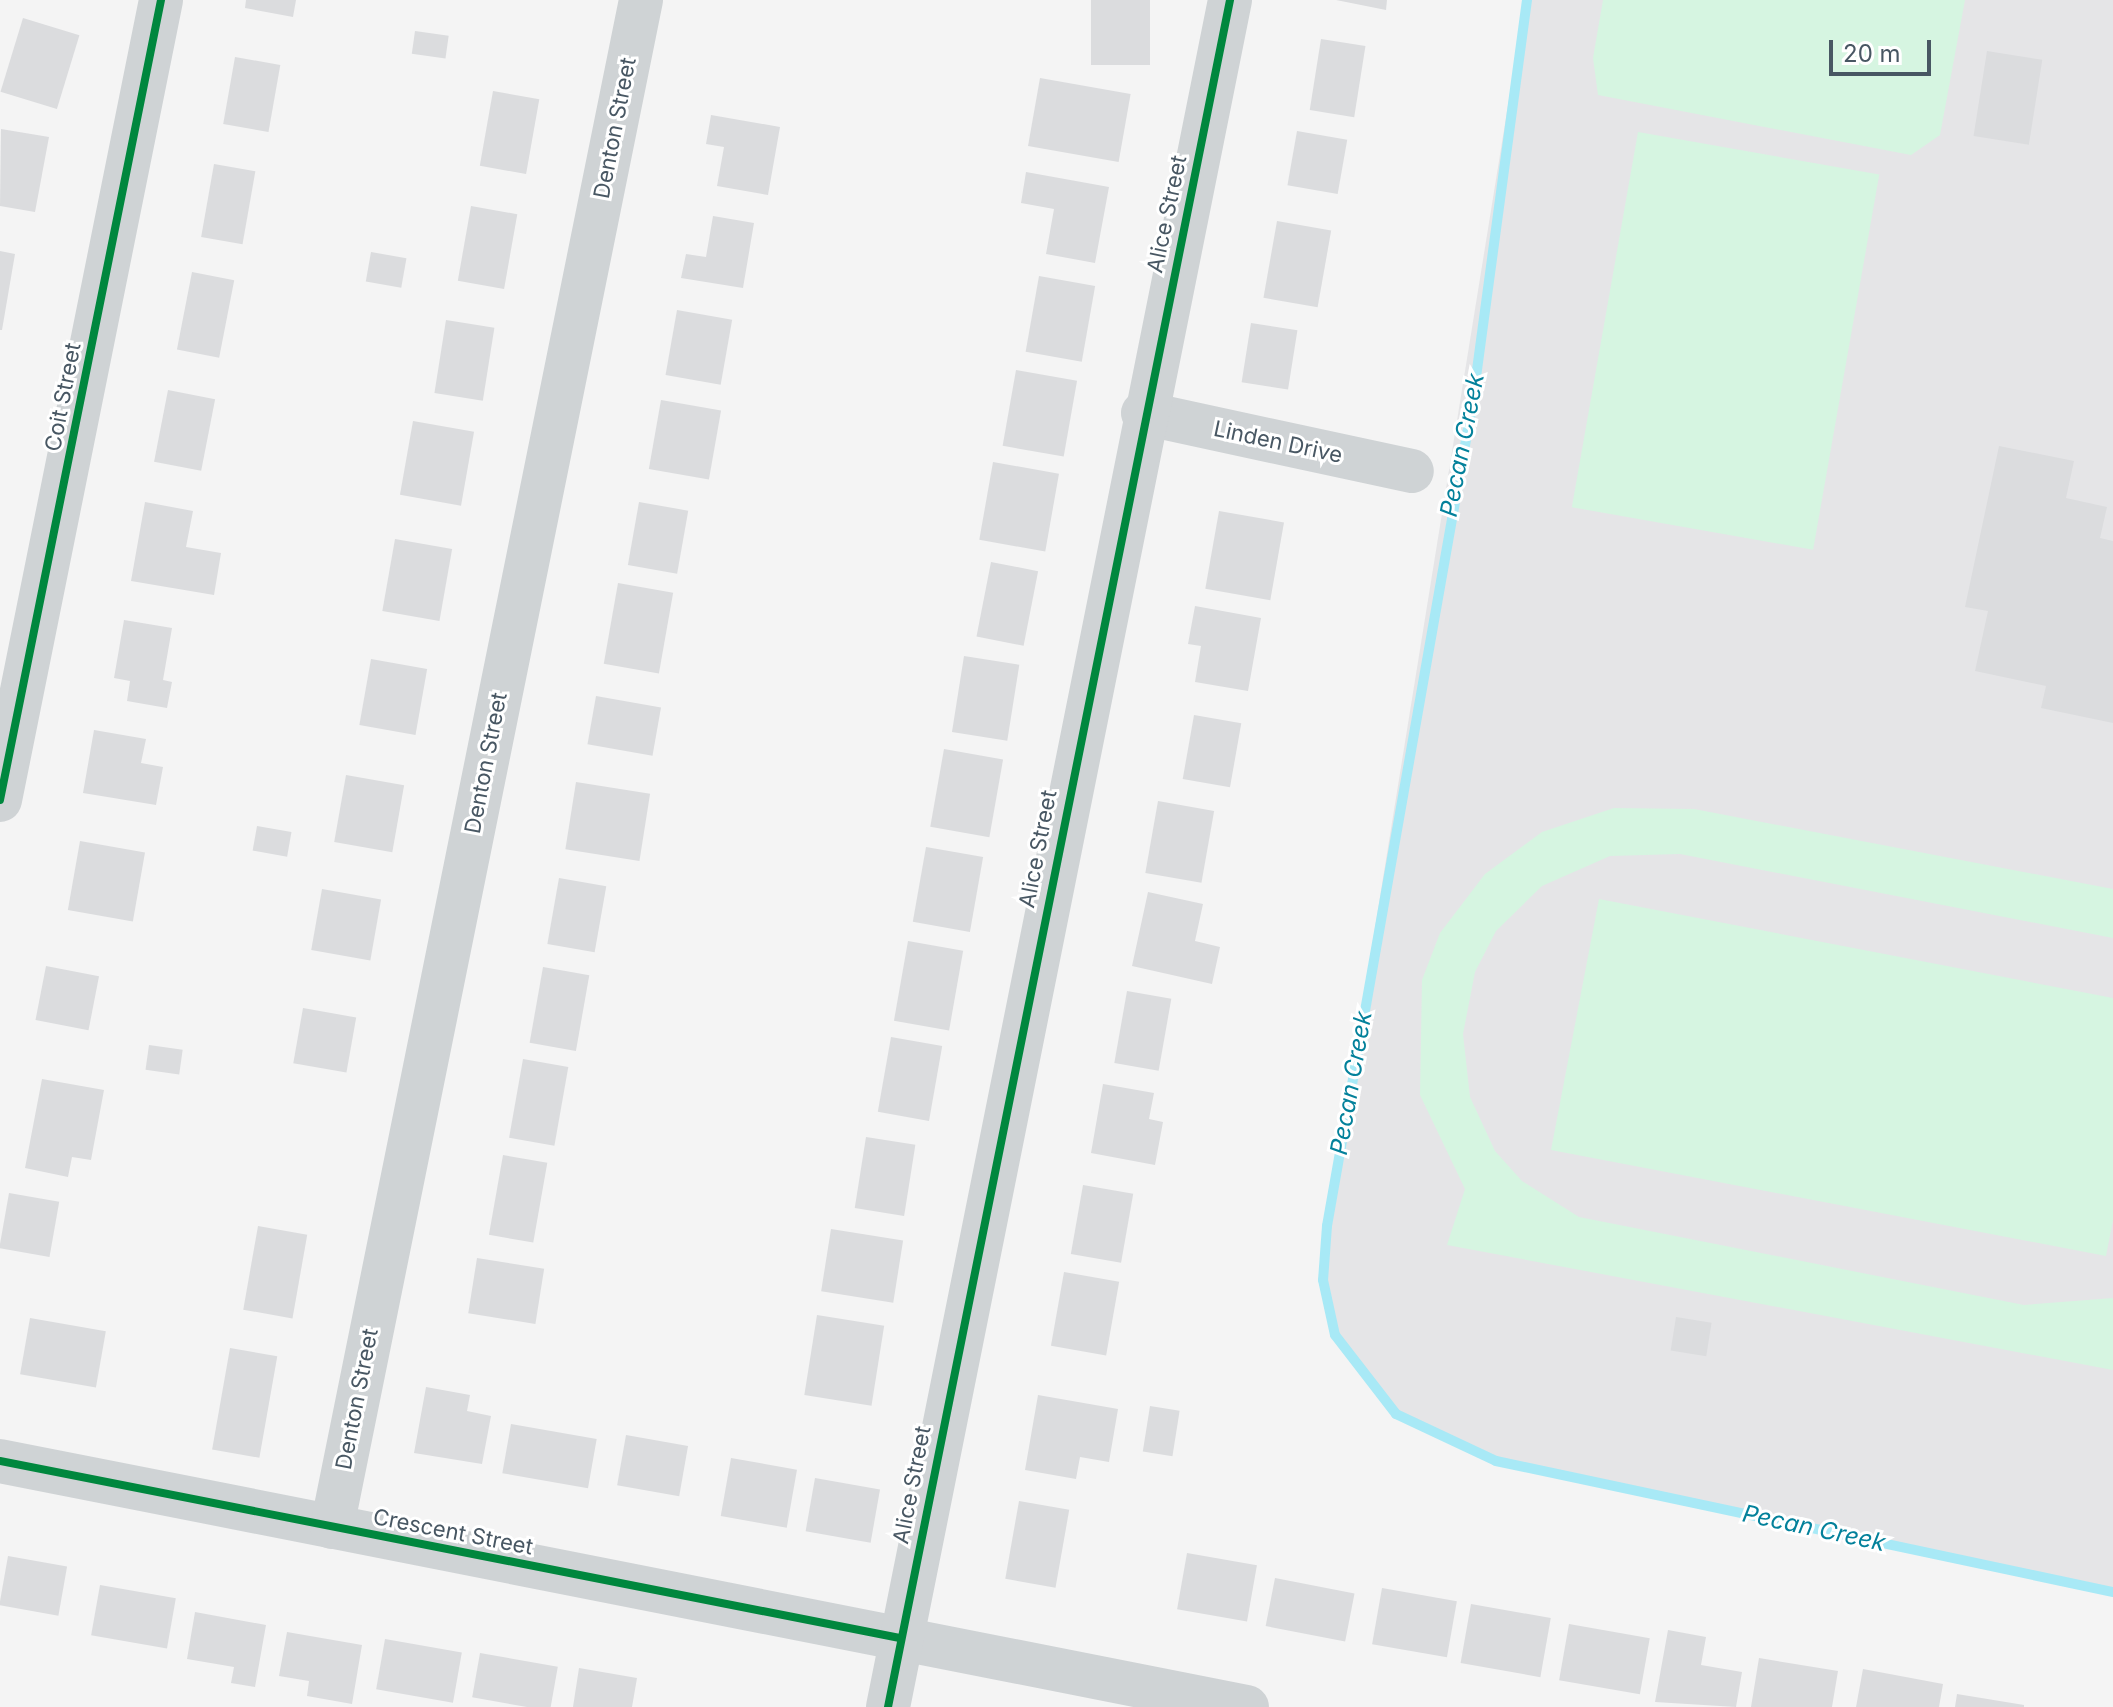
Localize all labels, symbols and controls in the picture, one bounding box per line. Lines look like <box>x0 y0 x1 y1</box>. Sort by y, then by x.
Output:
scale bar <box>1833 24 1935 74</box>
text: 20 m <box>1843 39 1901 68</box>
street label: Denton Street <box>588 55 642 201</box>
street label: Alice Street <box>1142 153 1192 275</box>
street label: Coit Street <box>40 340 86 454</box>
water label: Pecan Creek <box>1434 371 1490 519</box>
street label: Linden Drive <box>1211 415 1345 469</box>
street label: Denton Street <box>459 690 513 836</box>
street label: Alice Street <box>1014 788 1062 910</box>
water label: Pecan Creek <box>1324 1009 1378 1157</box>
street label: Denton Street <box>330 1326 384 1472</box>
street label: Alice Street <box>888 1424 936 1546</box>
water label: Pecan Creek <box>1740 1499 1888 1557</box>
street label: Crescent Street <box>371 1504 535 1560</box>

